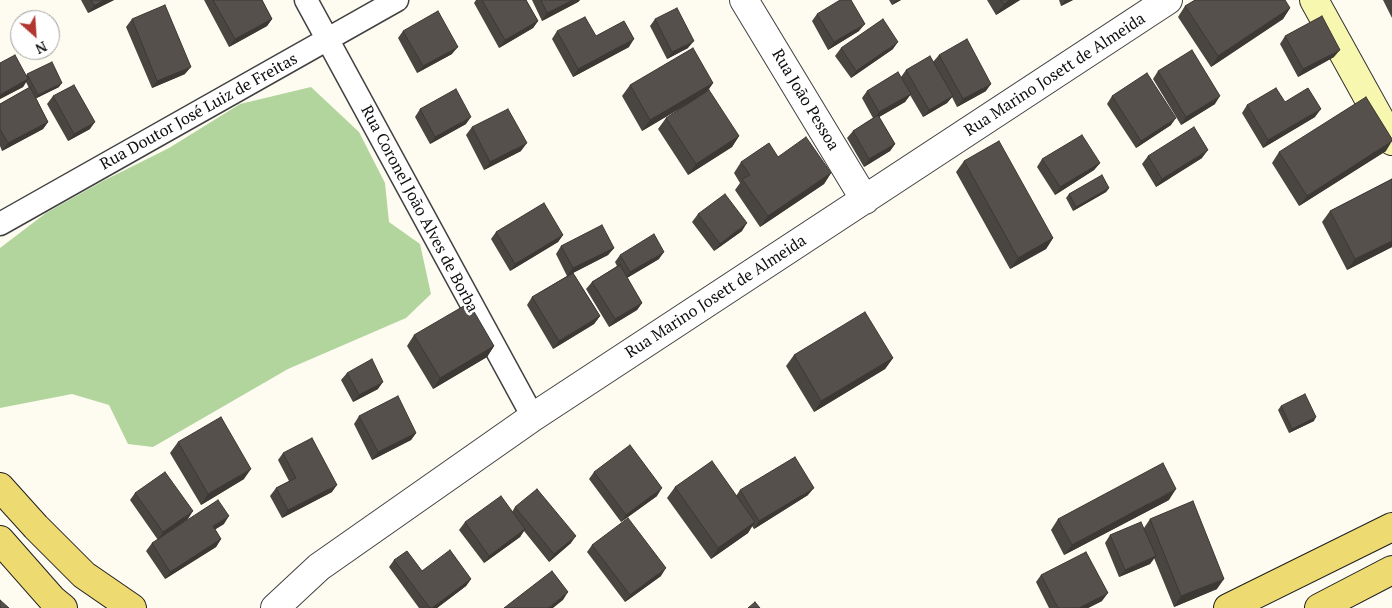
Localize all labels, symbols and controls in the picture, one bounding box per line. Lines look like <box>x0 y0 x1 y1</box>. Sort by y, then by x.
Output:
street label: Rua Marino Josett de Almeida <box>961 9 1149 141</box>
north arrow <box>10 10 60 60</box>
text: N <box>32 37 50 59</box>
street label: Rua João Pessoa <box>767 46 843 154</box>
street label: Rua Doutor José Luiz de Freitas <box>97 50 301 174</box>
street label: Rua Coronel João Alves de Borba <box>356 102 482 316</box>
street label: Rua Marino Josett de Almeida <box>622 231 810 363</box>

